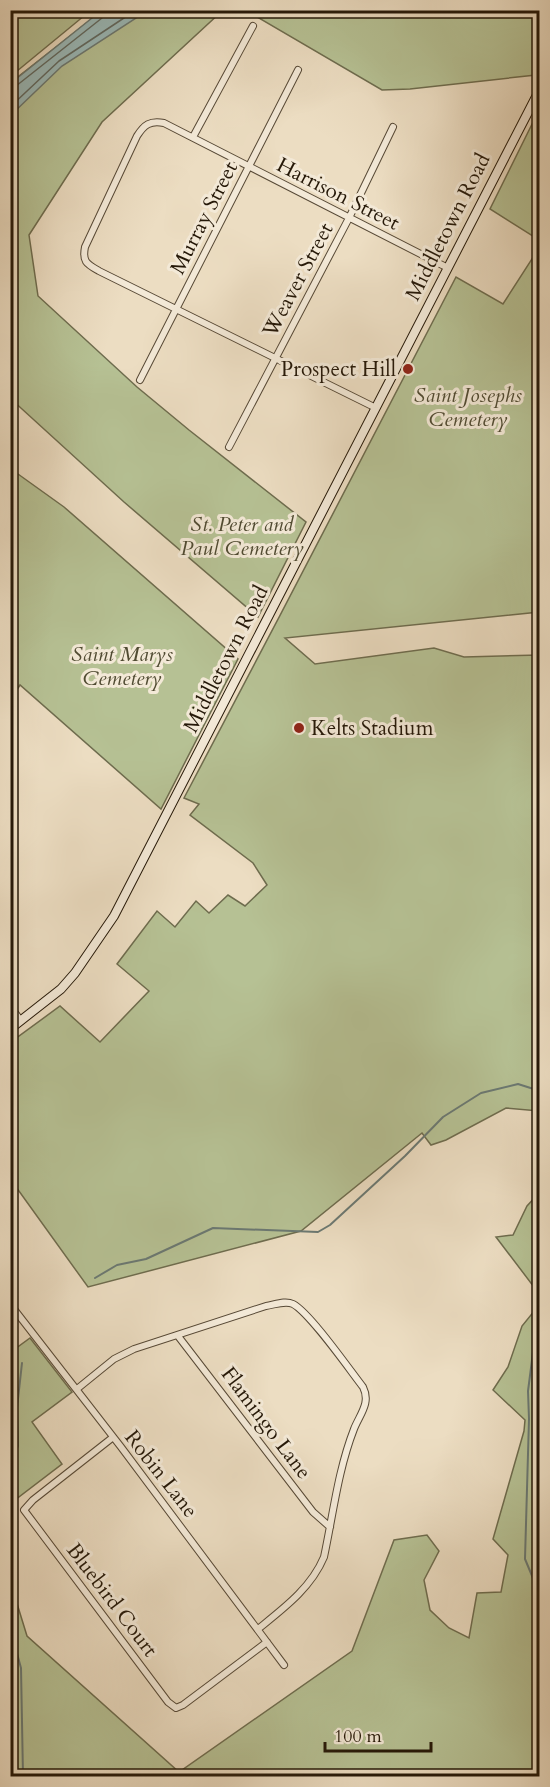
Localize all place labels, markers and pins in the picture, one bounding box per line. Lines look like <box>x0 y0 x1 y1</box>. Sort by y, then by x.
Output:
place label: Prospect Hill <box>281 355 396 384</box>
marker: Prospect Hill <box>401 362 415 376</box>
place label: Kelts Stadium <box>311 714 434 743</box>
marker: Kelts Stadium <box>292 721 306 735</box>

